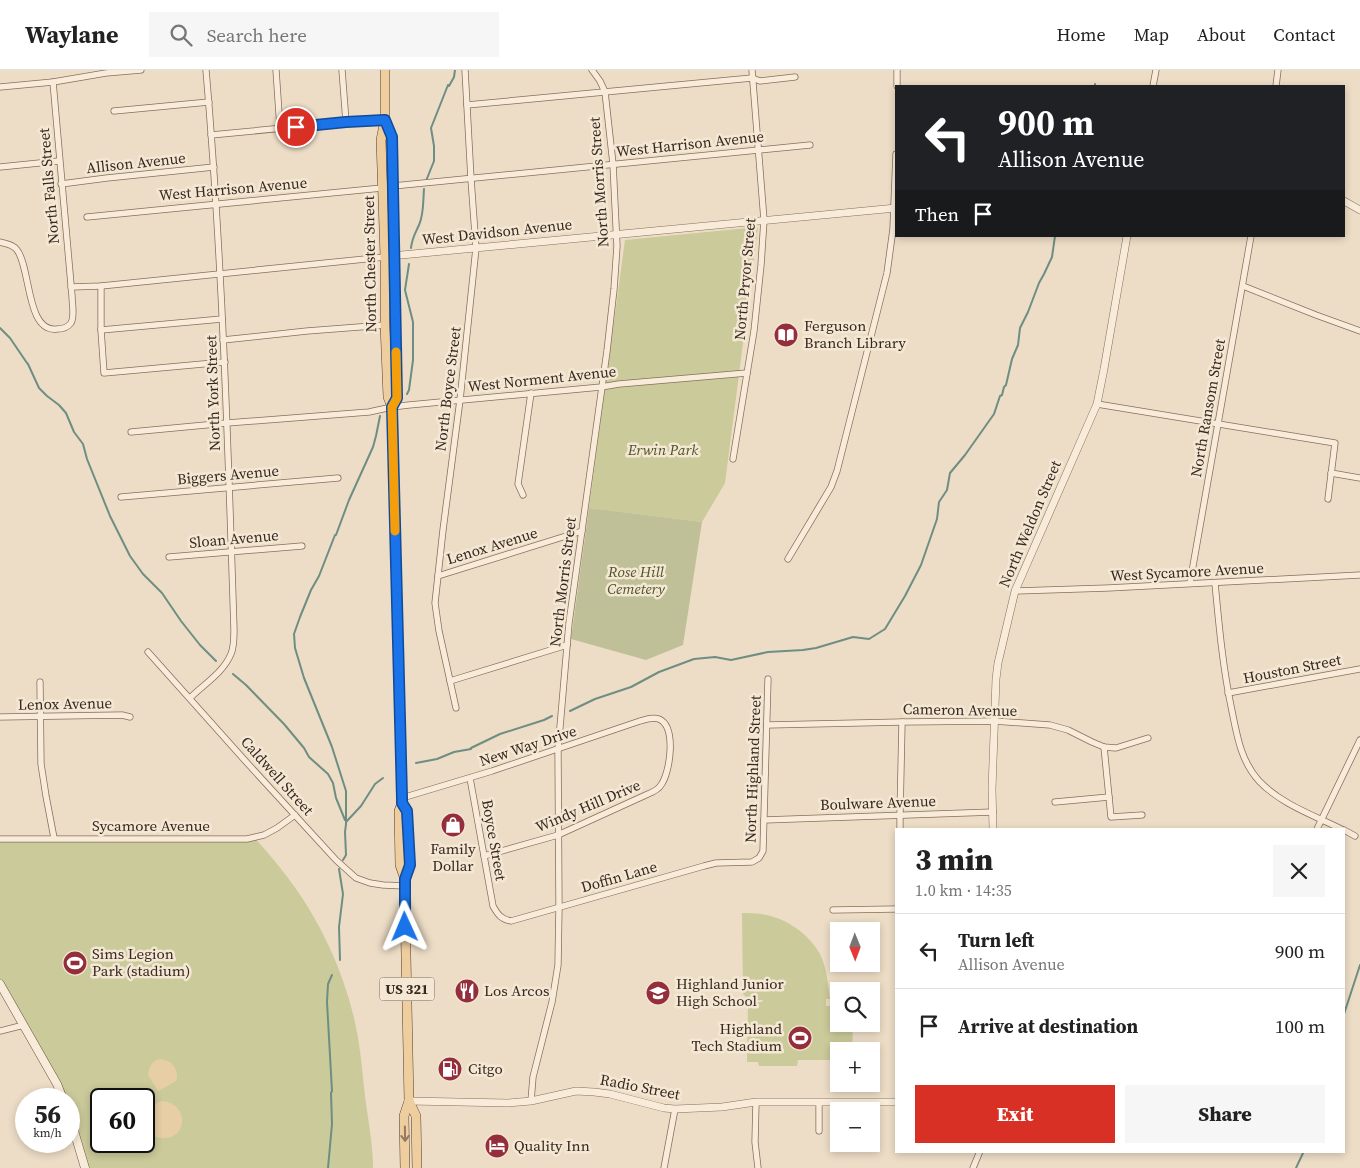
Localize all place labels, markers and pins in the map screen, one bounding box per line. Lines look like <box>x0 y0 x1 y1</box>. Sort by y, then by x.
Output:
pin <box>275 106 317 148</box>
place label: Ferguson Branch Library <box>804 315 906 353</box>
library icon: Ferguson Branch Library <box>773 322 799 348</box>
shop icon: Family Dollar <box>440 812 466 838</box>
place label: Family Dollar <box>430 838 476 876</box>
place label: Sims Legion Park (stadium) <box>92 943 190 981</box>
sports icon: Sims Legion Park (stadium) <box>62 950 88 976</box>
place label: Highland Junior High School <box>676 973 785 1011</box>
restaurant icon: Los Arcos <box>454 978 480 1004</box>
place label: Los Arcos <box>484 980 549 1001</box>
school or university icon: Highland Junior High School <box>645 980 671 1006</box>
place label: Highland Tech Stadium <box>691 1018 782 1056</box>
sports icon: Highland Tech Stadium <box>787 1025 813 1051</box>
fuel station icon: Citgo <box>437 1056 463 1082</box>
place label: Citgo <box>468 1058 503 1079</box>
hotel icon: Quality Inn <box>484 1133 510 1159</box>
place label: Quality Inn <box>514 1135 590 1156</box>

